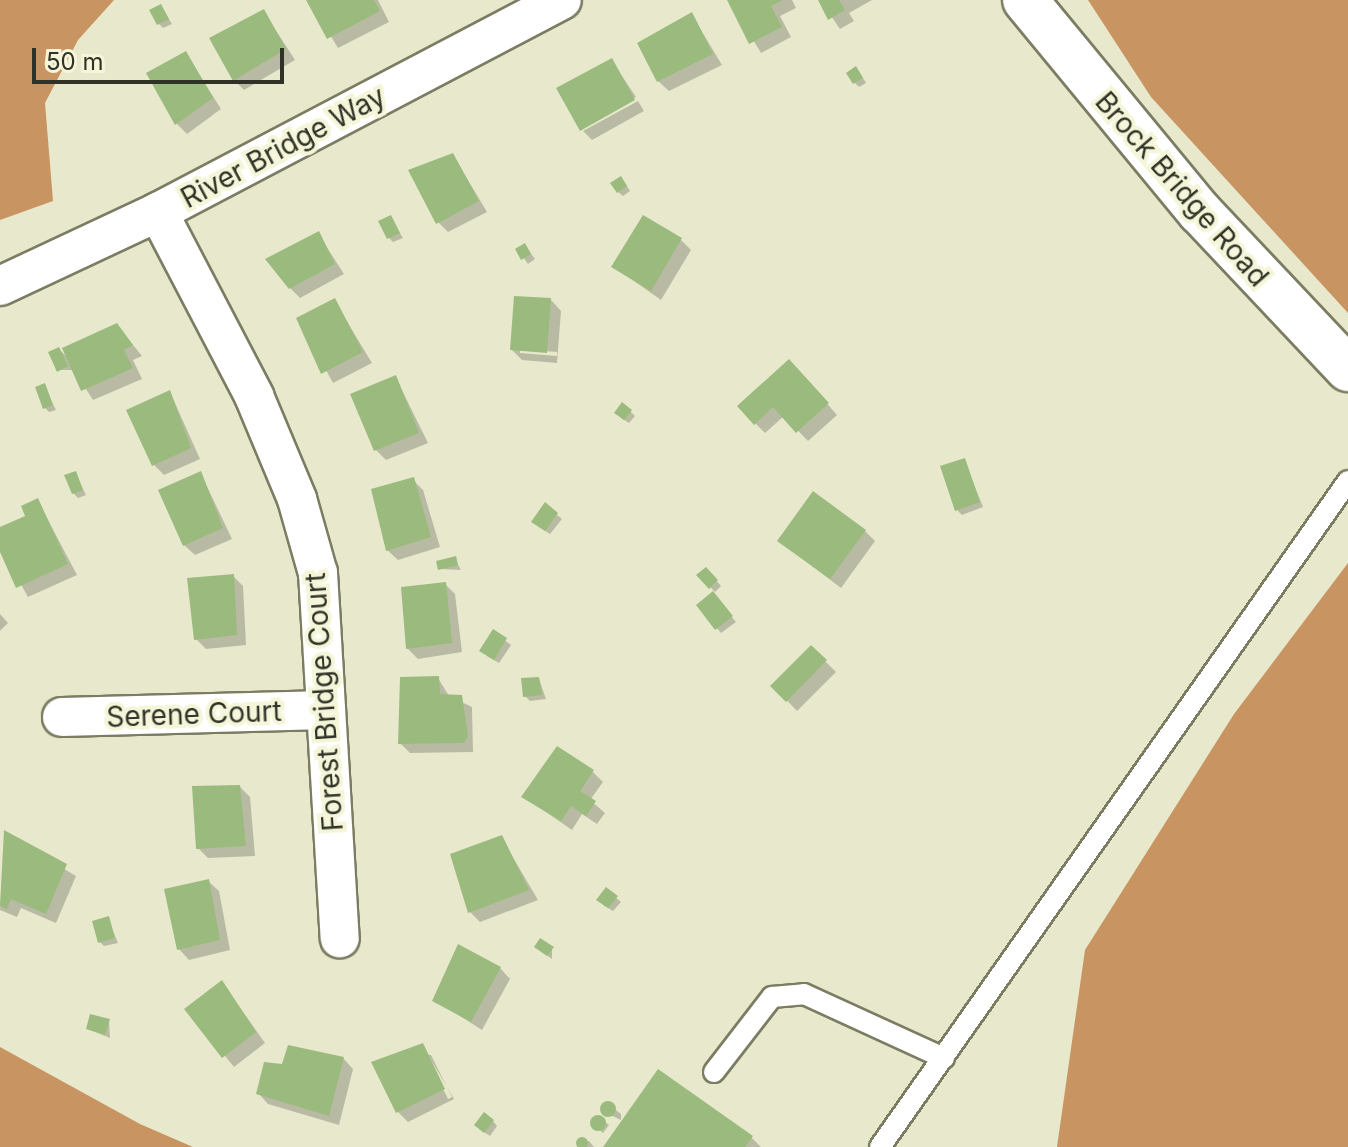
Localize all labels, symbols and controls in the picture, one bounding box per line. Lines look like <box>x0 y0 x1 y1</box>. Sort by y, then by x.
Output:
scale bar <box>36 32 288 82</box>
text: 50 m <box>46 47 104 76</box>
street label: River Bridge Way <box>175 79 391 215</box>
street label: Brock Bridge Road <box>1088 85 1276 293</box>
street label: Forest Bridge Court <box>298 572 350 832</box>
street label: Serene Court <box>106 694 282 734</box>

